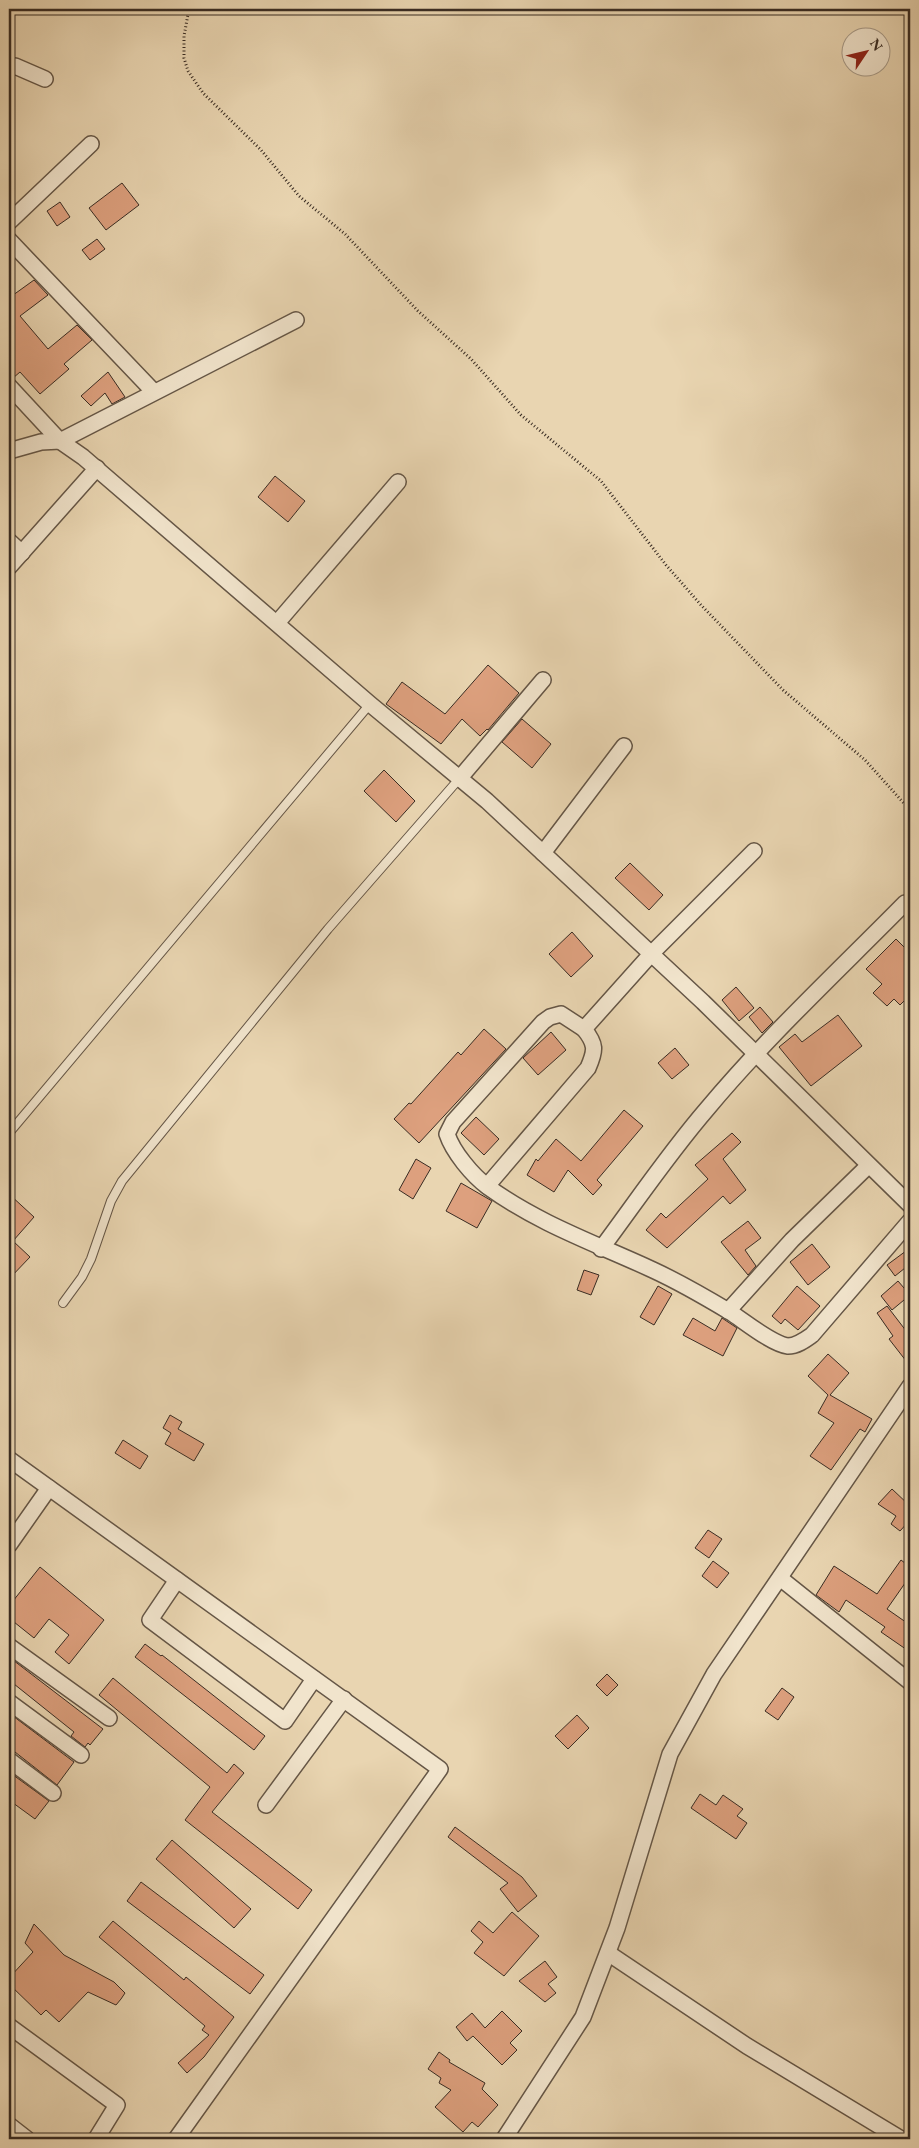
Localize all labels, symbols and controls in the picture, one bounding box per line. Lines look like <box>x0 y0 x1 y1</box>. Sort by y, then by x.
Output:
north arrow <box>842 28 892 78</box>
text: N <box>866 35 888 55</box>

